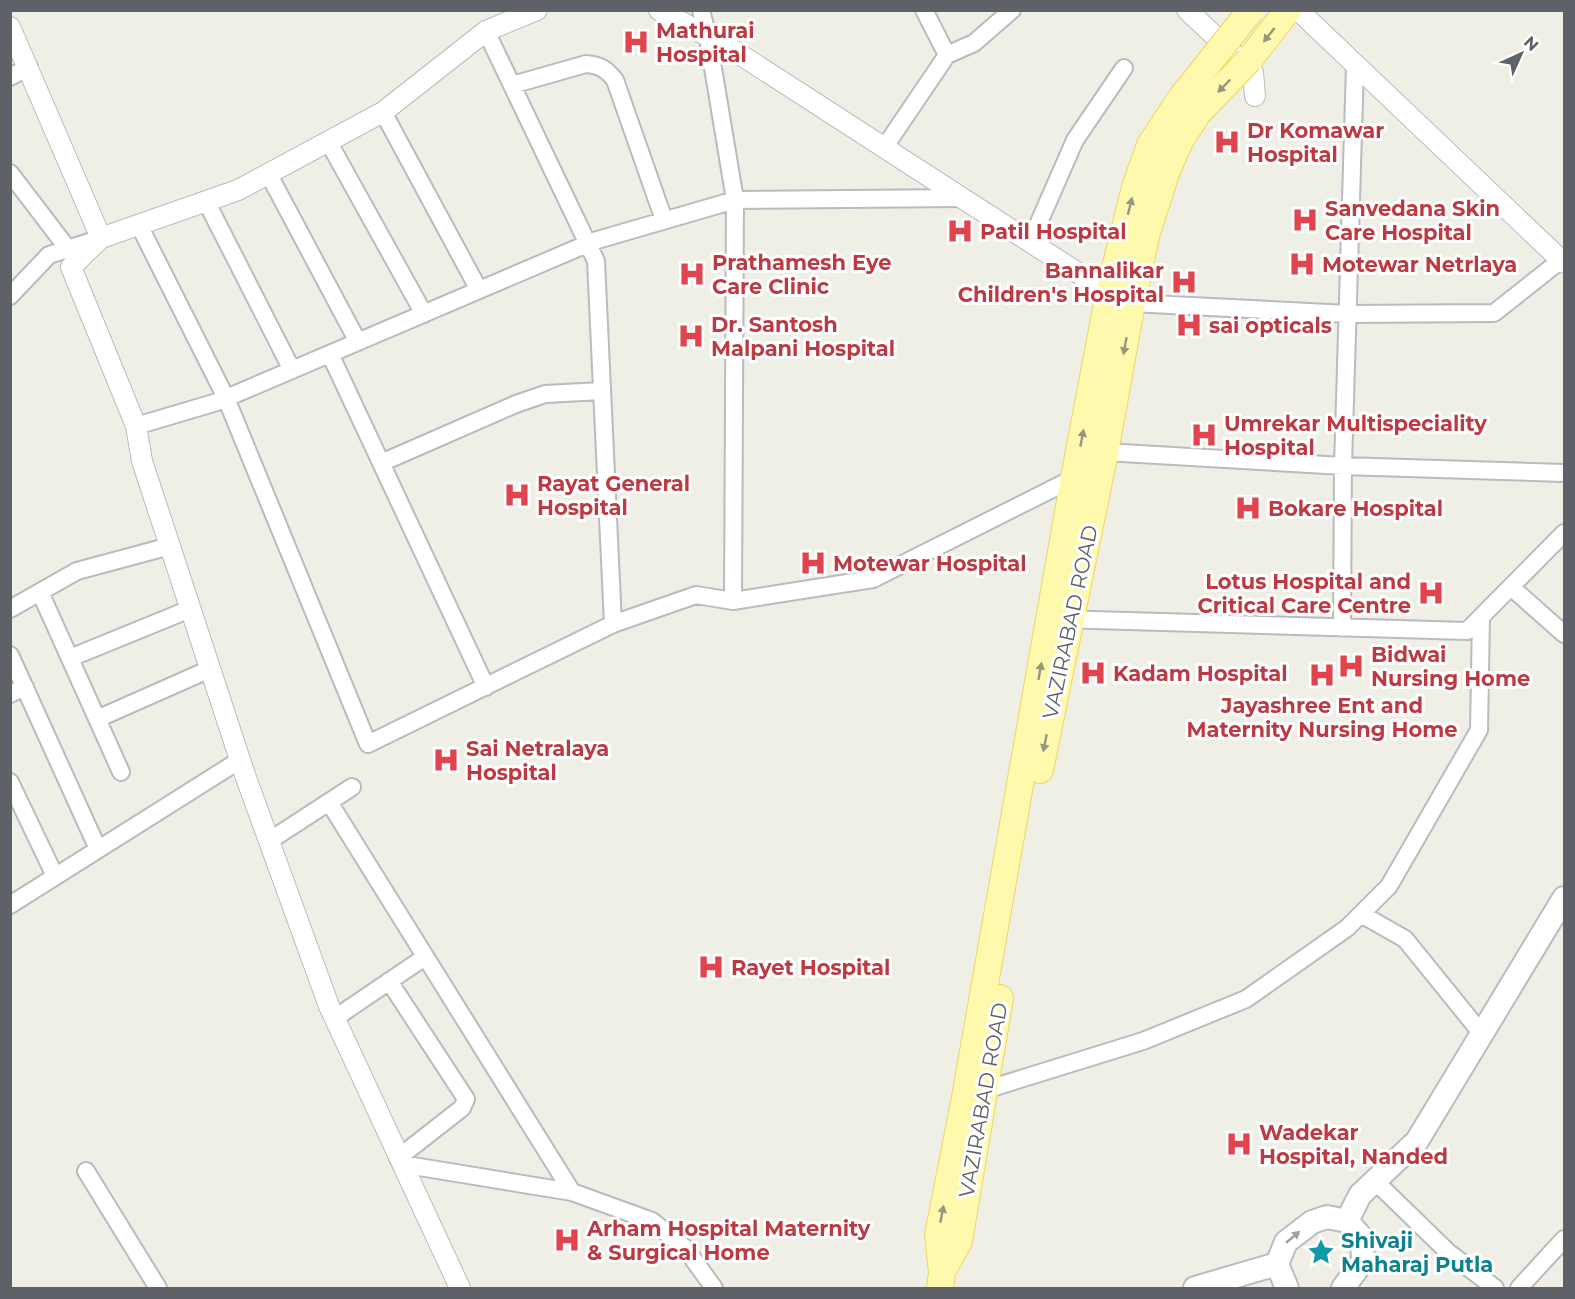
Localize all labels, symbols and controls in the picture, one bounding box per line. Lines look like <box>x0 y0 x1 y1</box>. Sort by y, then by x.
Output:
place label: Mathurai Hospital <box>656 18 755 67</box>
north arrow <box>1491 24 1551 84</box>
hospital icon: Mathurai Hospital <box>621 27 651 57</box>
one-way arrow <box>1262 27 1275 43</box>
text: N <box>1520 32 1543 55</box>
one-way arrow <box>1217 78 1231 93</box>
place label: Dr Komawar Hospital <box>1247 118 1384 167</box>
hospital icon: Dr Komawar Hospital <box>1212 127 1242 157</box>
place label: Sanvedana Skin Care Hospital <box>1325 196 1500 245</box>
one-way arrow <box>1126 197 1136 215</box>
hospital icon: Sanvedana Skin Care Hospital <box>1290 205 1320 235</box>
hospital icon: Patil Hospital <box>945 216 975 246</box>
place label: Patil Hospital <box>980 219 1126 244</box>
hospital icon: Motewar Netrlaya <box>1287 249 1317 279</box>
place label: Prathamesh Eye Care Clinic <box>712 250 892 299</box>
place label: Motewar Netrlaya <box>1322 252 1517 277</box>
place label: Bannalikar Children's Hospital <box>958 258 1164 307</box>
hospital icon: Prathamesh Eye Care Clinic <box>677 259 707 289</box>
hospital icon: Bannalikar Children's Hospital <box>1169 267 1199 297</box>
hospital icon: sai opticals <box>1174 310 1204 340</box>
place label: Dr. Santosh Malpani Hospital <box>711 312 895 361</box>
place label: sai opticals <box>1209 313 1332 338</box>
hospital icon: Dr. Santosh Malpani Hospital <box>676 321 706 351</box>
one-way arrow <box>1120 336 1129 355</box>
place label: Umrekar Multispeciality Hospital <box>1224 411 1487 460</box>
hospital icon: Umrekar Multispeciality Hospital <box>1189 420 1219 450</box>
one-way arrow <box>1078 428 1087 447</box>
place label: Rayat General Hospital <box>537 471 690 520</box>
hospital icon: Rayat General Hospital <box>502 480 532 510</box>
hospital icon: Bokare Hospital <box>1233 493 1263 523</box>
place label: Bokare Hospital <box>1268 496 1443 521</box>
street label: VAZIRABAD ROAD <box>1037 523 1103 721</box>
hospital icon: Motewar Hospital <box>798 548 828 578</box>
place label: Motewar Hospital <box>833 551 1027 576</box>
place label: Lotus Hospital and Critical Care Centre <box>1197 569 1411 618</box>
hospital icon: Lotus Hospital and Critical Care Centre <box>1416 578 1446 608</box>
place label: Bidwai Nursing Home <box>1371 642 1530 691</box>
hospital icon: Bidwai Nursing Home <box>1336 651 1366 681</box>
hospital icon: Kadam Hospital <box>1078 658 1108 688</box>
hospital icon: Jayashree Ent and Maternity Nursing Home <box>1307 660 1337 690</box>
one-way arrow <box>1036 661 1045 680</box>
place label: Kadam Hospital <box>1113 661 1288 686</box>
place label: Jayashree Ent and Maternity Nursing Home <box>1186 693 1458 742</box>
one-way arrow <box>1040 733 1049 752</box>
place label: Sai Netralaya Hospital <box>466 736 609 785</box>
hospital icon: Sai Netralaya Hospital <box>431 745 461 775</box>
hospital icon: Rayet Hospital <box>696 952 726 982</box>
place label: Rayet Hospital <box>731 955 890 980</box>
street label: VAZIRABAD ROAD <box>954 1000 1012 1200</box>
place label: Wadekar Hospital, Nanded <box>1259 1120 1448 1169</box>
hospital icon: Wadekar Hospital, Nanded <box>1224 1129 1254 1159</box>
one-way arrow <box>938 1205 947 1224</box>
place label: Arham Hospital Maternity & Surgical Home <box>586 1216 871 1265</box>
hospital icon: Arham Hospital Maternity & Surgical Home <box>552 1225 582 1255</box>
place label: Shivaji Maharaj Putla <box>1341 1228 1493 1277</box>
one-way arrow <box>1285 1231 1301 1244</box>
place icon: Shivaji Maharaj Putla <box>1306 1237 1336 1267</box>

